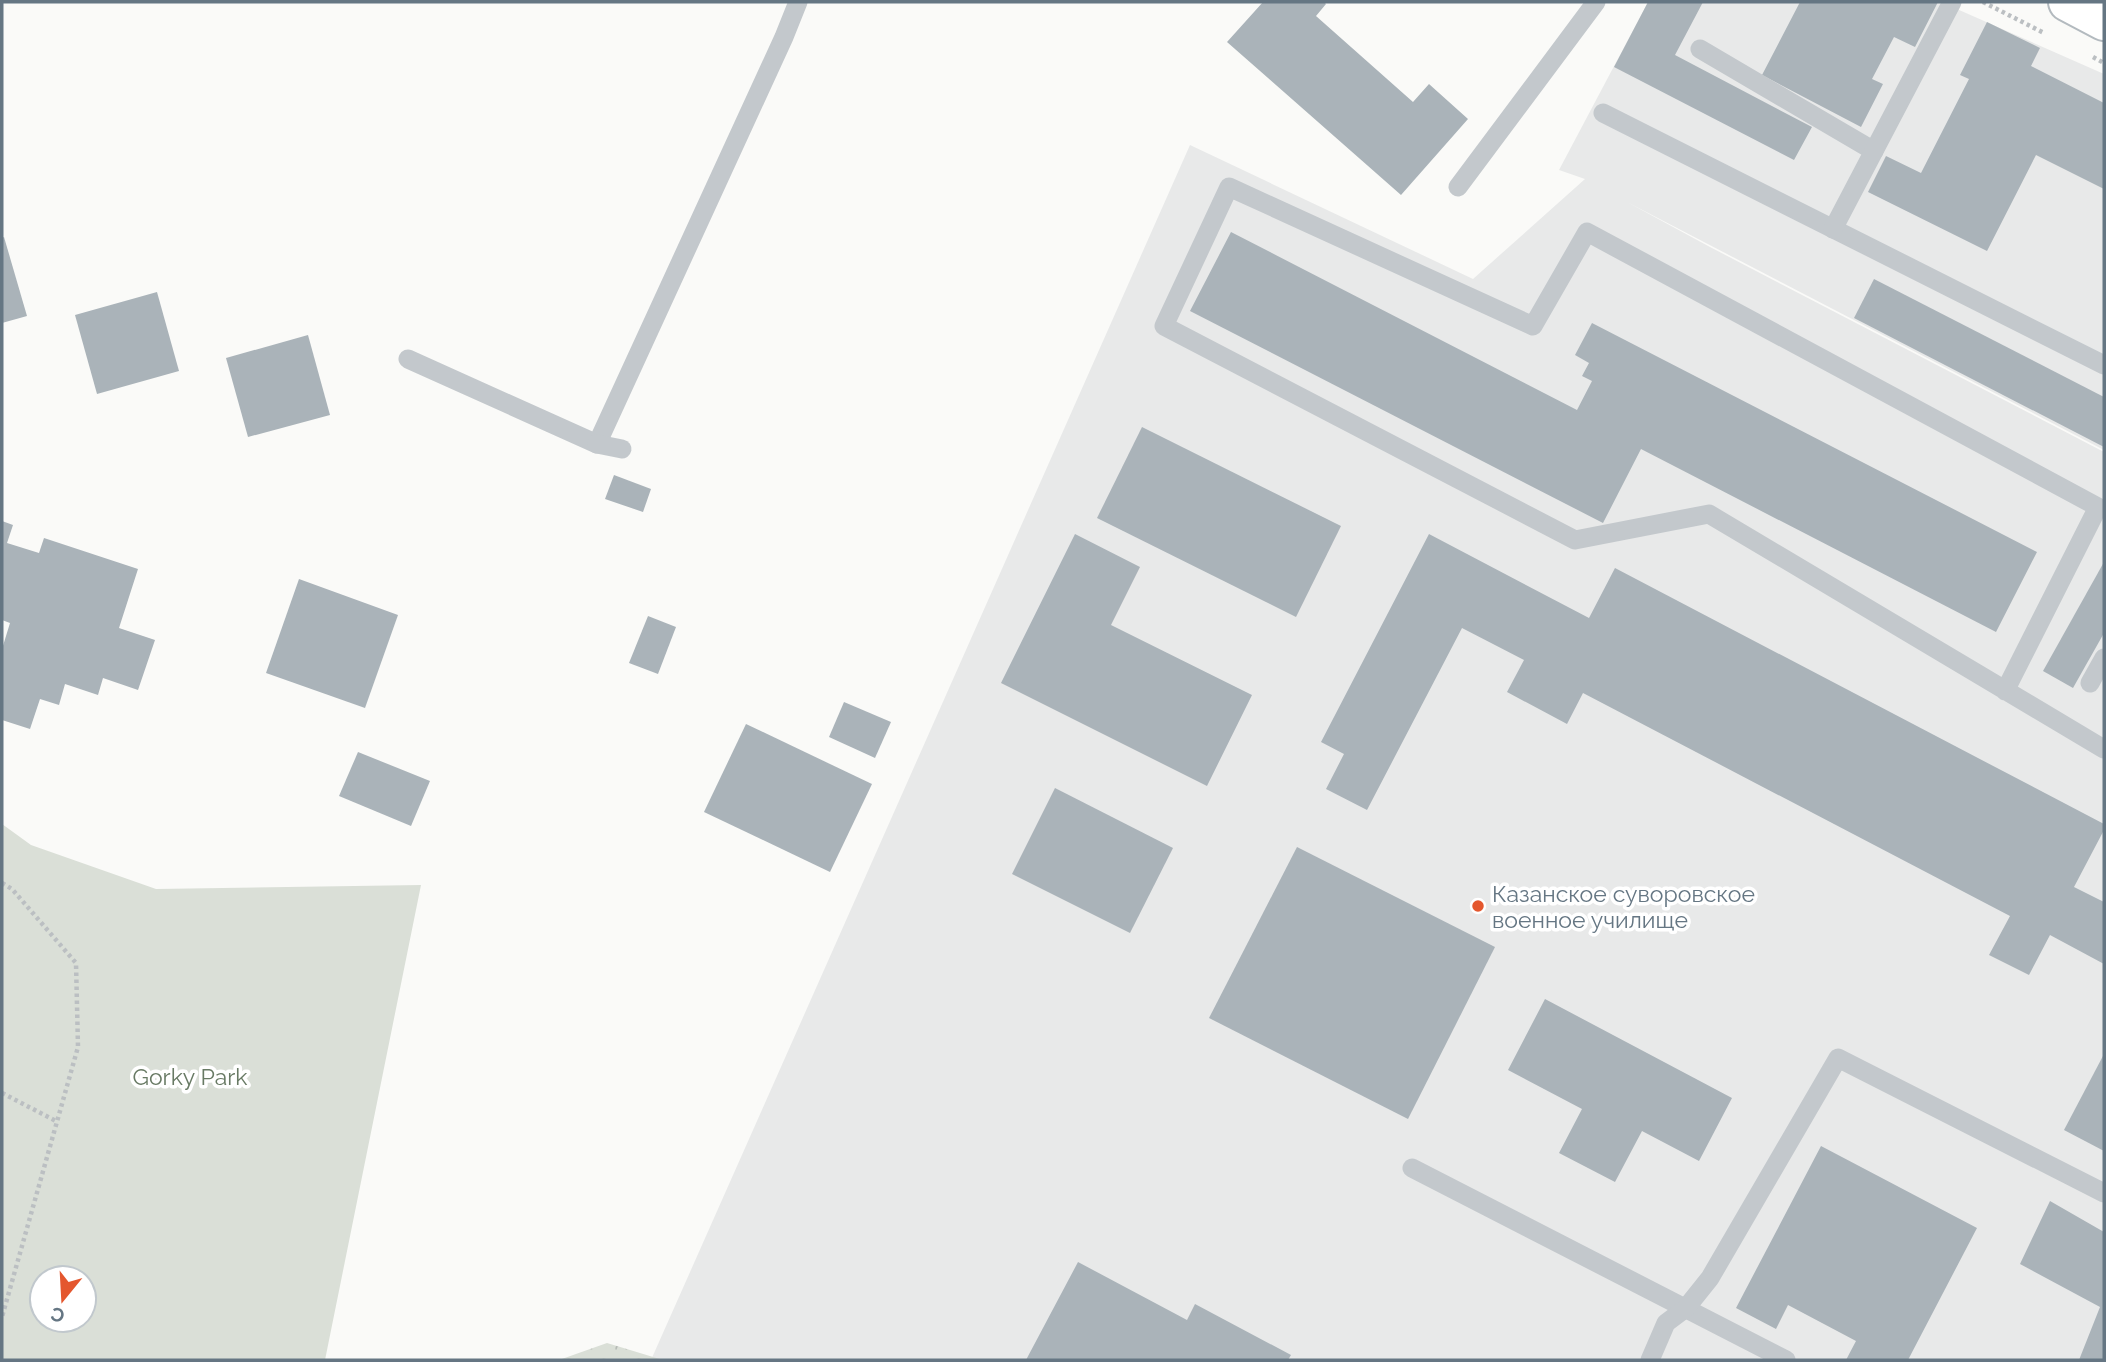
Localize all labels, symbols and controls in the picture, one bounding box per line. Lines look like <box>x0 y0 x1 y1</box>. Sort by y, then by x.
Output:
place label: Казанское суворовское военное училище <box>1492 880 1755 933</box>
marker: Казанское суворовское военное училище <box>1470 898 1486 914</box>
park label: Gorky Park <box>132 1063 248 1090</box>
north arrow <box>28 1264 98 1334</box>
text: С <box>48 1303 67 1328</box>

